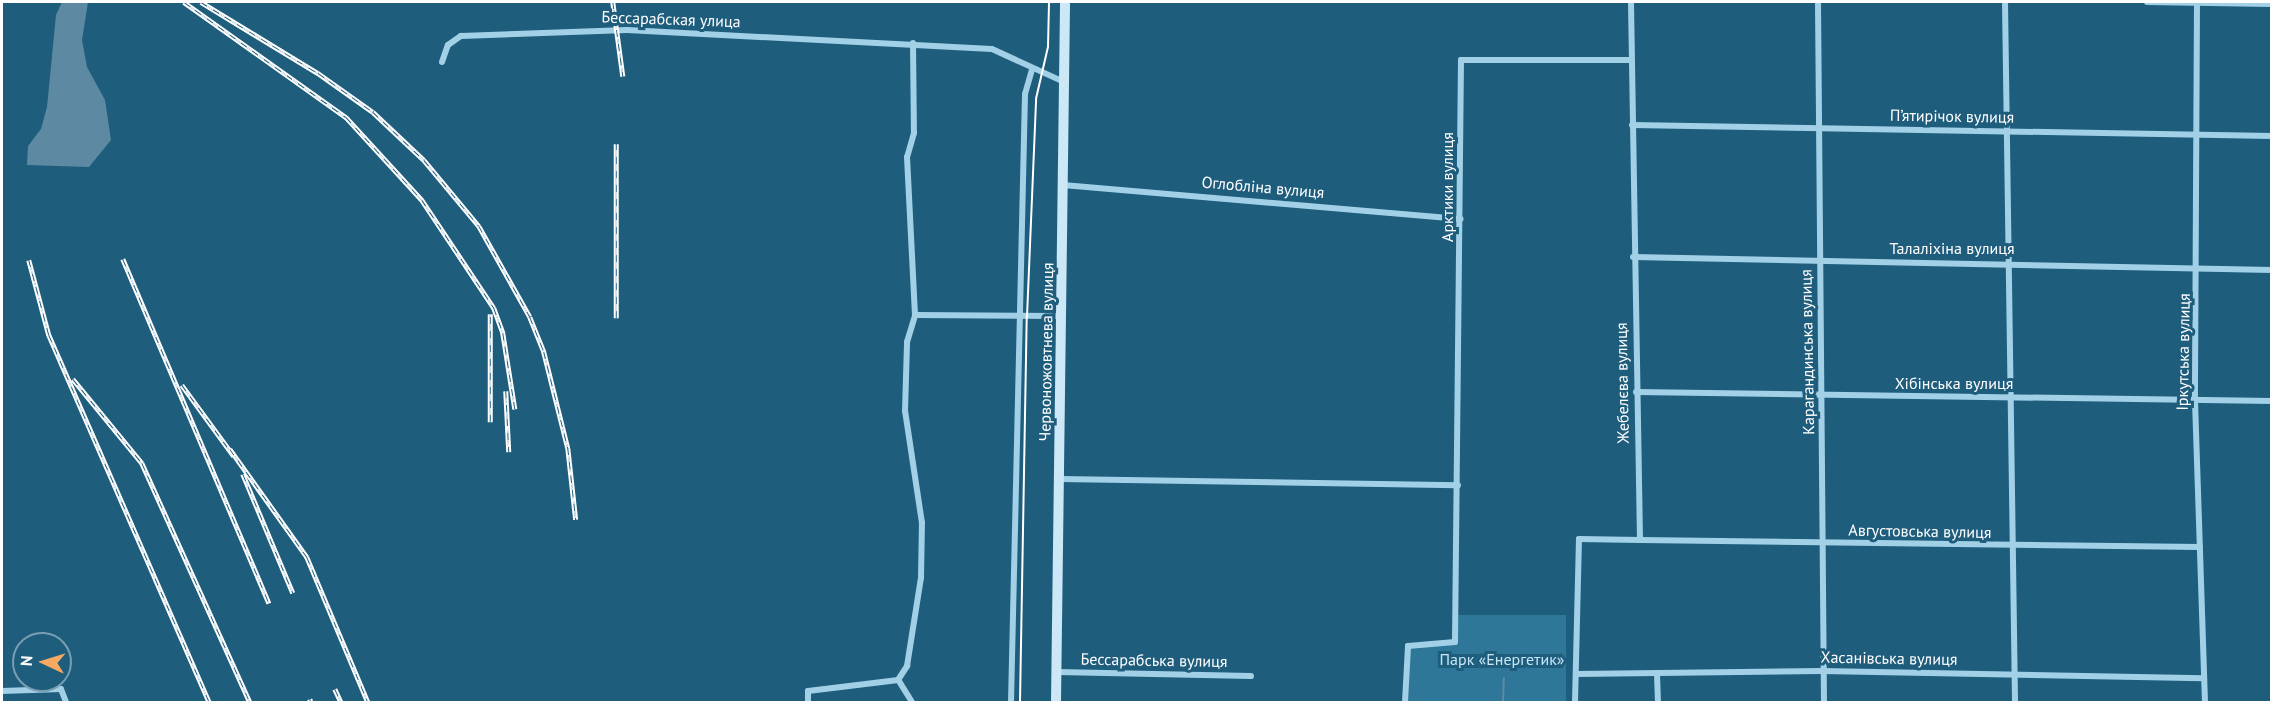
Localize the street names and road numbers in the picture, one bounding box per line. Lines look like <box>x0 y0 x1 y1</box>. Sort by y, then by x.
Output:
street label: Бессарабская улица <box>601 7 741 31</box>
street label: П’ятирічок вулиця <box>1890 105 2014 127</box>
street label: Арктики вулиця <box>1437 132 1457 242</box>
street label: Оглобліна вулиця <box>1201 172 1325 202</box>
street label: Талаліхіна вулиця <box>1889 238 2015 258</box>
street label: Червоножовтнева вулиця <box>1035 262 1057 442</box>
street label: Карагандинська вулиця <box>1796 269 1818 435</box>
street label: Іркутська вулиця <box>2172 293 2194 411</box>
street label: Жебелєва вулиця <box>1611 322 1633 444</box>
street label: Хібінська вулиця <box>1895 373 2013 393</box>
street label: Августовська вулиця <box>1848 520 1992 542</box>
street label: Хасанівська вулиця <box>1820 647 1958 669</box>
street label: Бессарабська вулиця <box>1080 649 1228 671</box>

